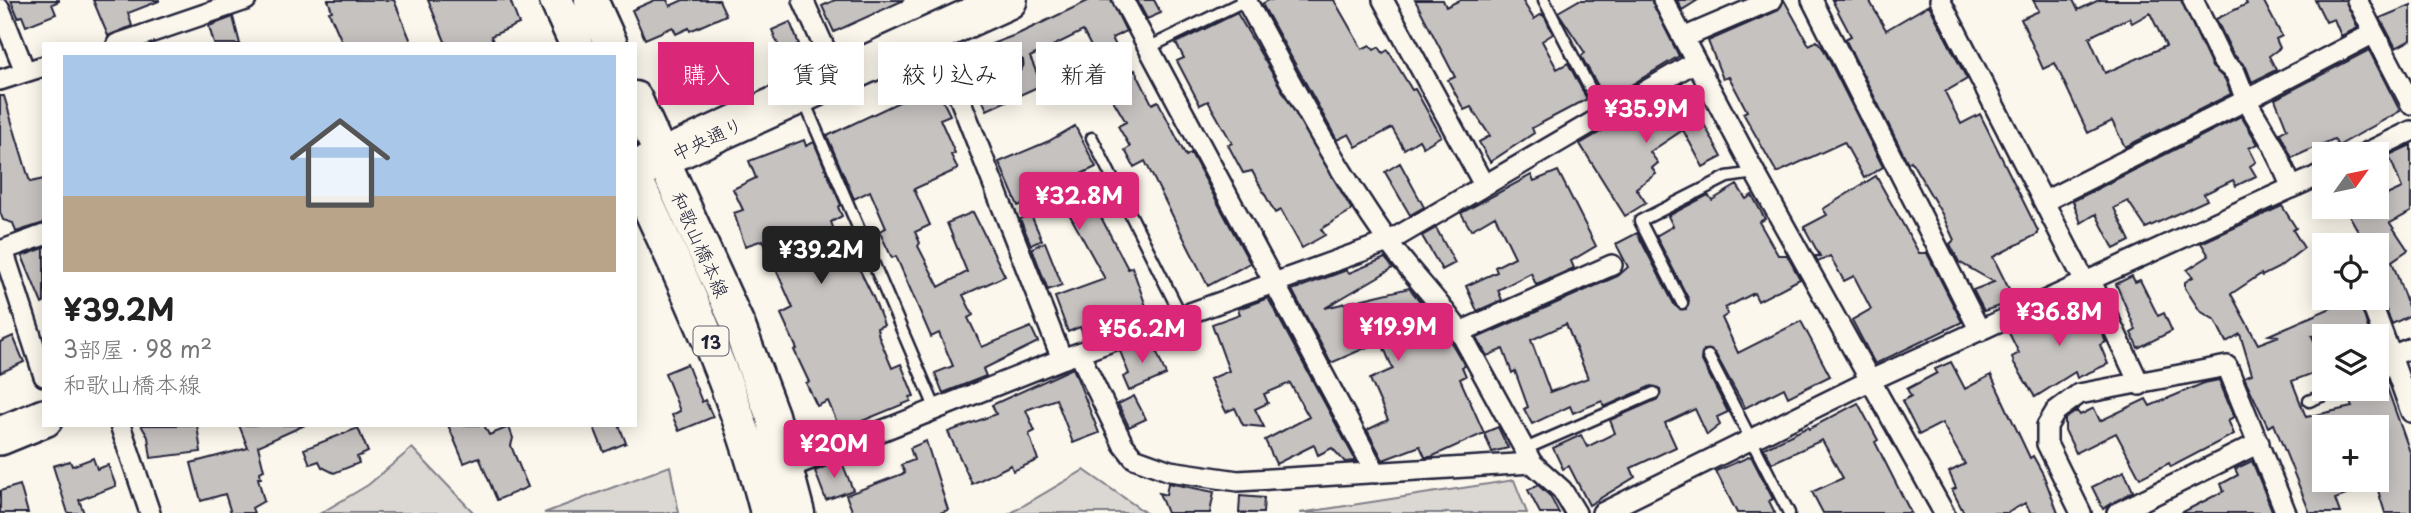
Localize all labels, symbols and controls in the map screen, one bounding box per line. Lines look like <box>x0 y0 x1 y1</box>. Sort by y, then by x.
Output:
chip: 購入 <box>658 42 754 105</box>
chip: 賃貸 <box>768 42 864 105</box>
chip: 絞り込み <box>878 42 1022 105</box>
chip: 新着 <box>1036 42 1132 105</box>
pin: ¥35.9M <box>1589 86 1703 145</box>
text: ¥35.9M <box>1604 90 1688 125</box>
icon: home <box>277 100 403 226</box>
street label: 中央通り <box>667 109 747 167</box>
north arrow <box>2312 142 2389 219</box>
map controls <box>2312 142 2389 492</box>
pin: ¥32.8M <box>1022 173 1136 232</box>
text: ¥32.8M <box>1035 177 1123 212</box>
street label: 和歌山橋本線 <box>665 186 737 302</box>
pin: ¥39.2M <box>764 226 878 286</box>
text: ¥39.2M <box>778 231 864 266</box>
button: locate <box>2312 233 2389 310</box>
text: ¥39.2M <box>63 286 175 331</box>
pin: ¥36.8M <box>2002 288 2116 348</box>
text: ¥36.8M <box>2016 293 2102 328</box>
pin: ¥19.9M <box>1341 304 1455 363</box>
pin: ¥56.2M <box>1085 306 1199 365</box>
text: ¥19.9M <box>1359 308 1437 343</box>
text: ¥56.2M <box>1098 310 1186 345</box>
button: layers <box>2312 324 2389 401</box>
road number: 13 <box>694 326 728 356</box>
text: 3部屋 · 98 m² <box>63 331 212 366</box>
text: 和歌山橋本線 <box>63 366 201 401</box>
button: + <box>2312 415 2389 492</box>
pin: ¥20M <box>793 420 875 480</box>
text: ¥20M <box>800 425 868 460</box>

